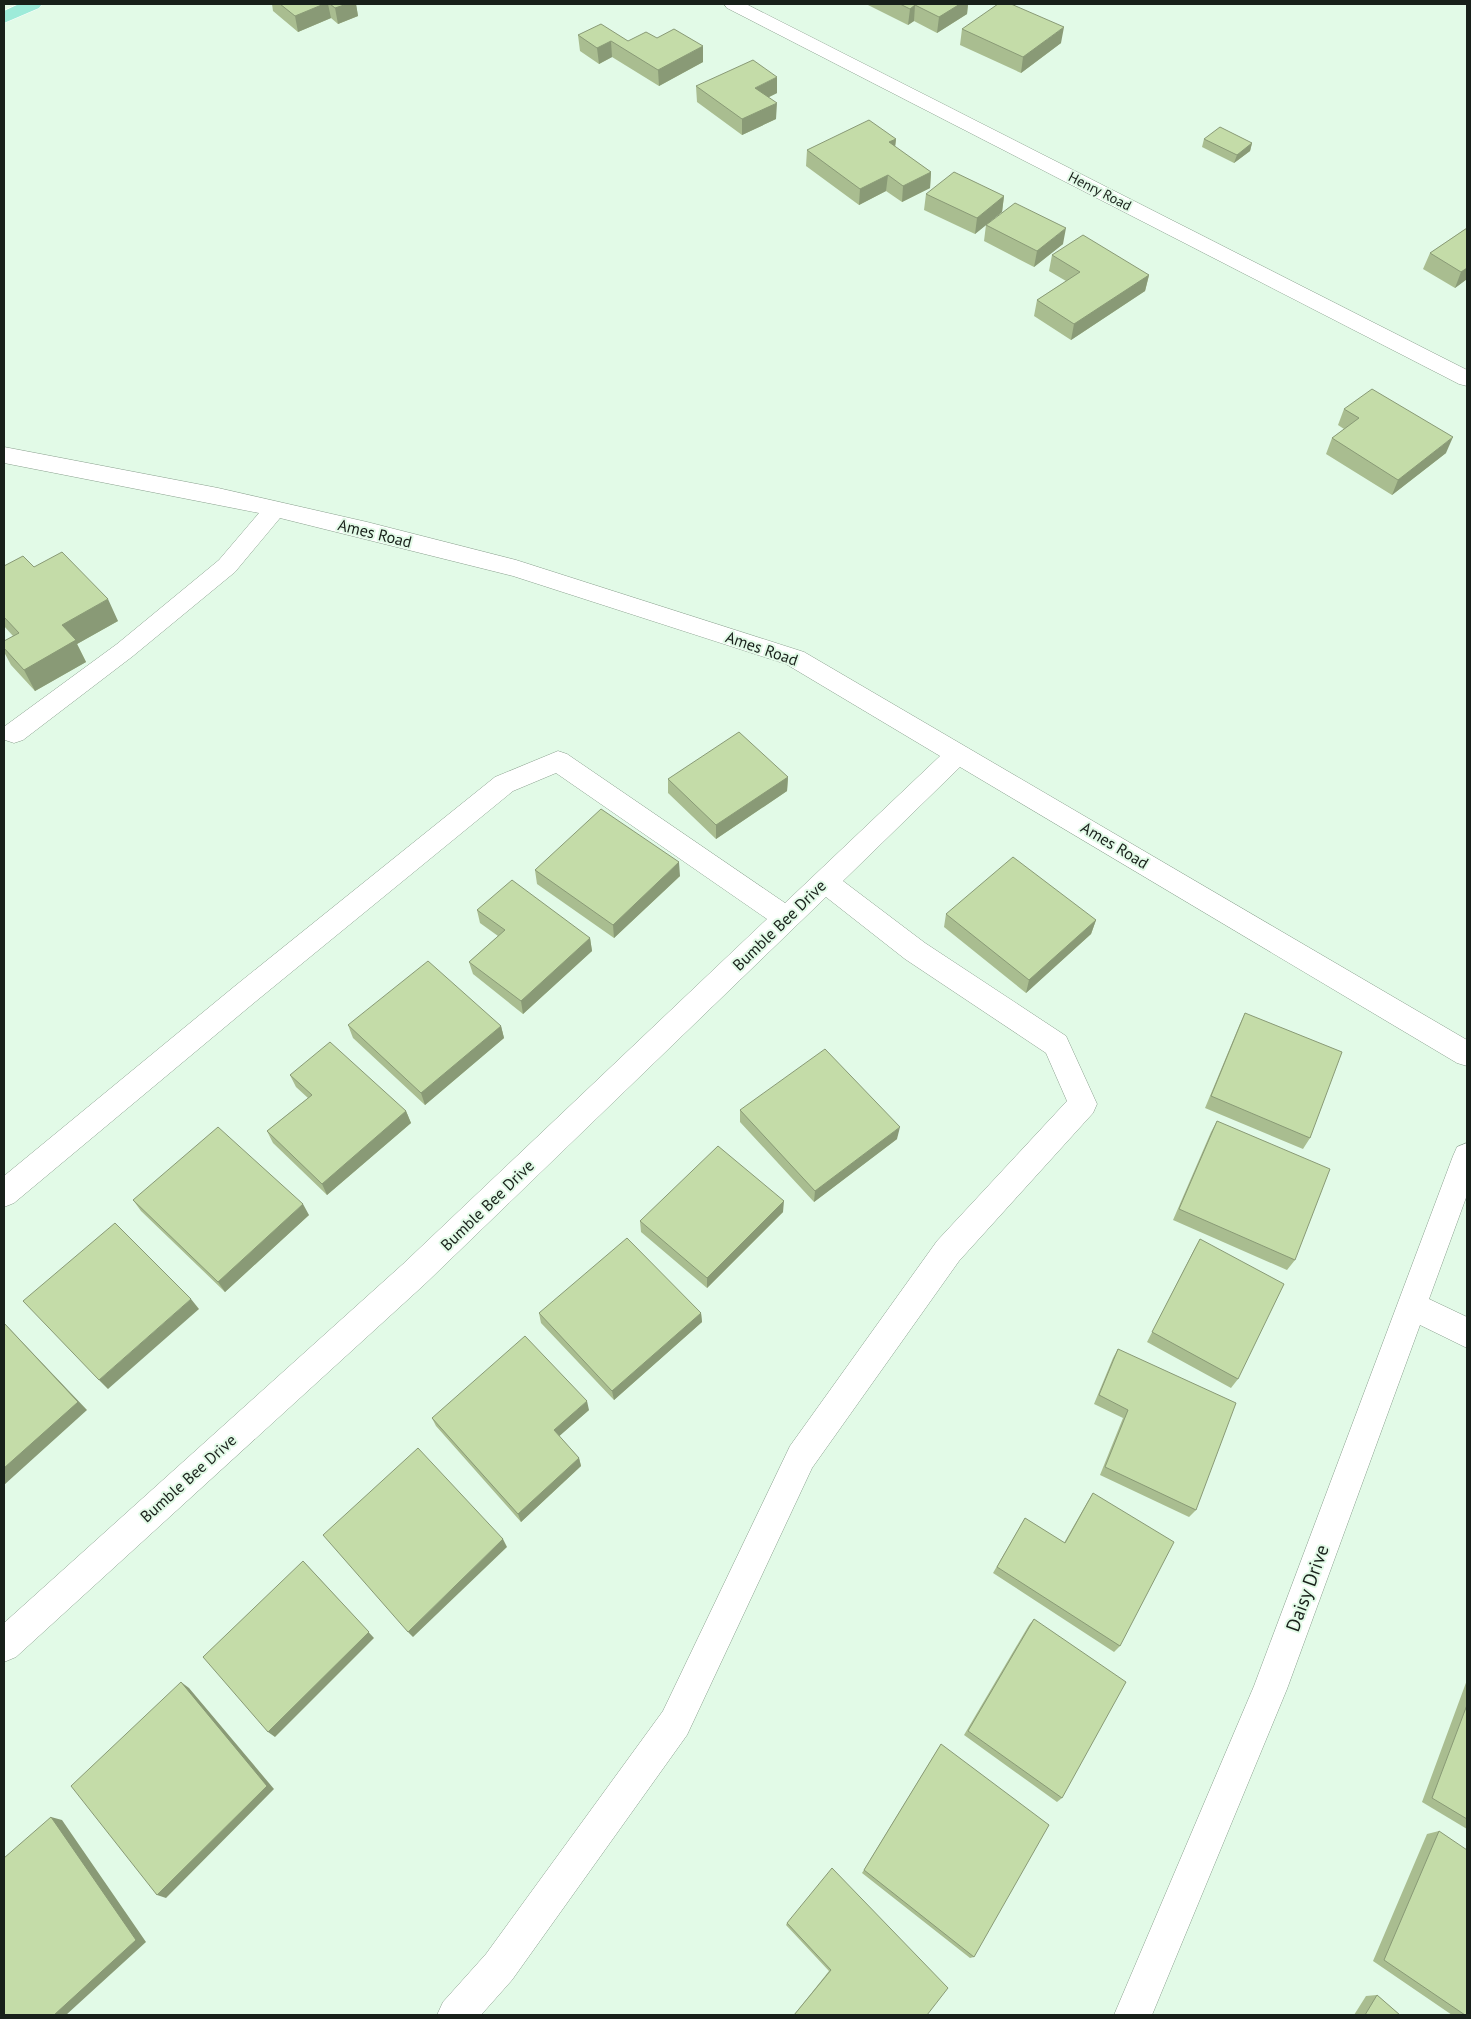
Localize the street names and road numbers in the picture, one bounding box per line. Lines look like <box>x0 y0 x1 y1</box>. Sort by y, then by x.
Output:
street label: Henry Road <box>1065 167 1135 215</box>
street label: Ames Road <box>336 514 414 552</box>
street label: Ames Road <box>723 626 801 670</box>
street label: Ames Road <box>1078 817 1152 873</box>
street label: Bumble Bee Drive <box>728 875 830 975</box>
street label: Bumble Bee Drive <box>436 1155 538 1255</box>
street label: Bumble Bee Drive <box>136 1430 240 1526</box>
street label: Daisy Drive <box>1280 1541 1334 1635</box>

